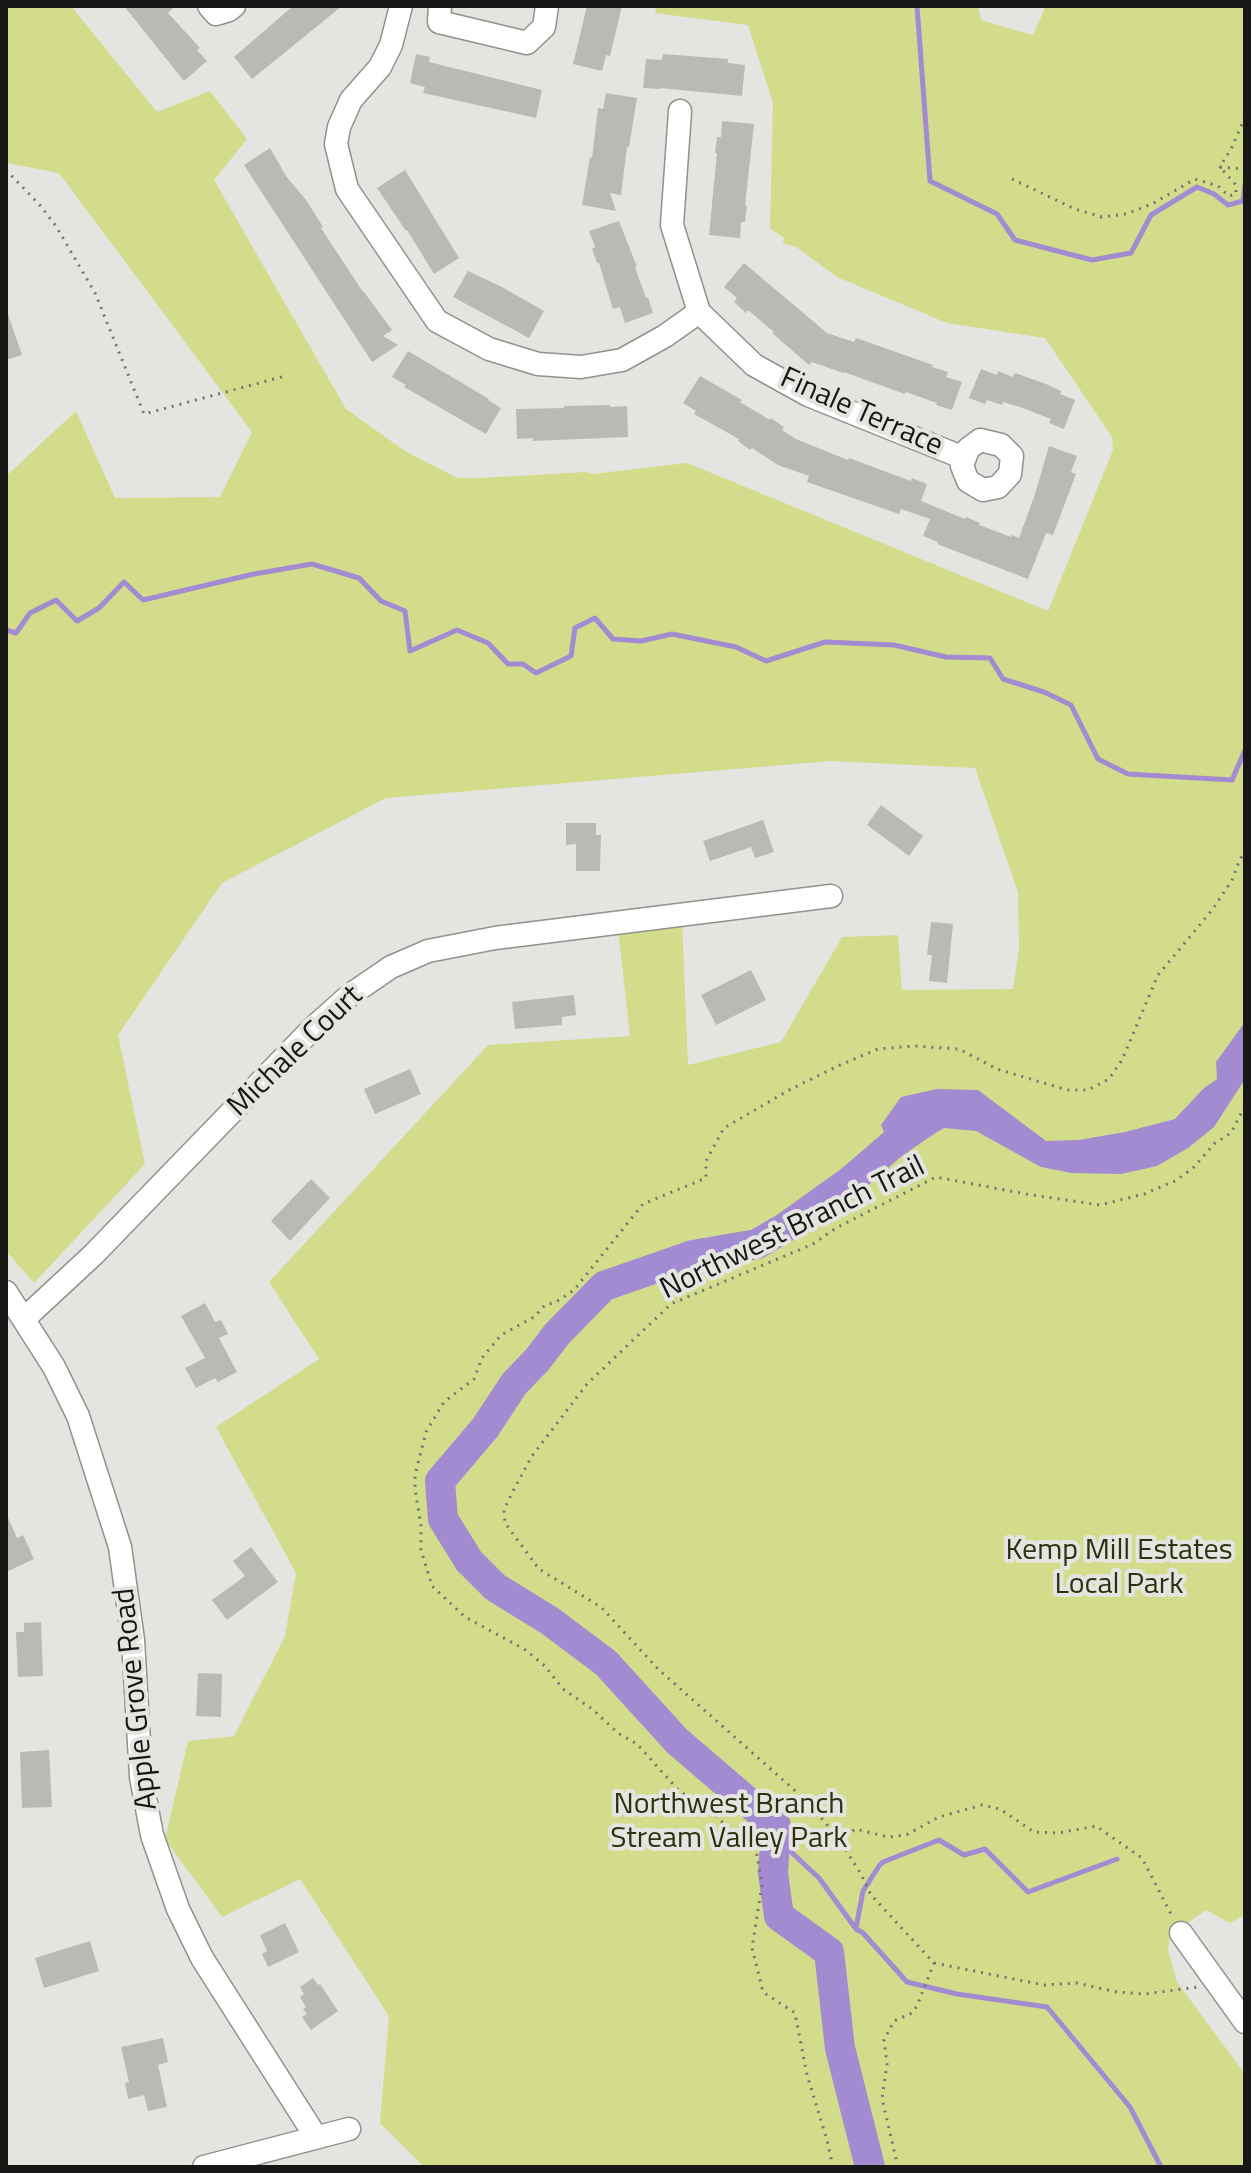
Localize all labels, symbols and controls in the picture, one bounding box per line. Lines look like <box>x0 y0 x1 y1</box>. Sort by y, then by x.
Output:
street label: Finale Terrace <box>774 361 948 465</box>
street label: Michale Court <box>221 979 371 1125</box>
street label: Northwest Branch Trail <box>655 1149 931 1309</box>
park label: Kemp Mill Estates Local Park <box>1005 1534 1233 1604</box>
street label: Apple Grove Road <box>107 1586 167 1812</box>
park label: Northwest Branch Stream Valley Park <box>610 1788 848 1858</box>

